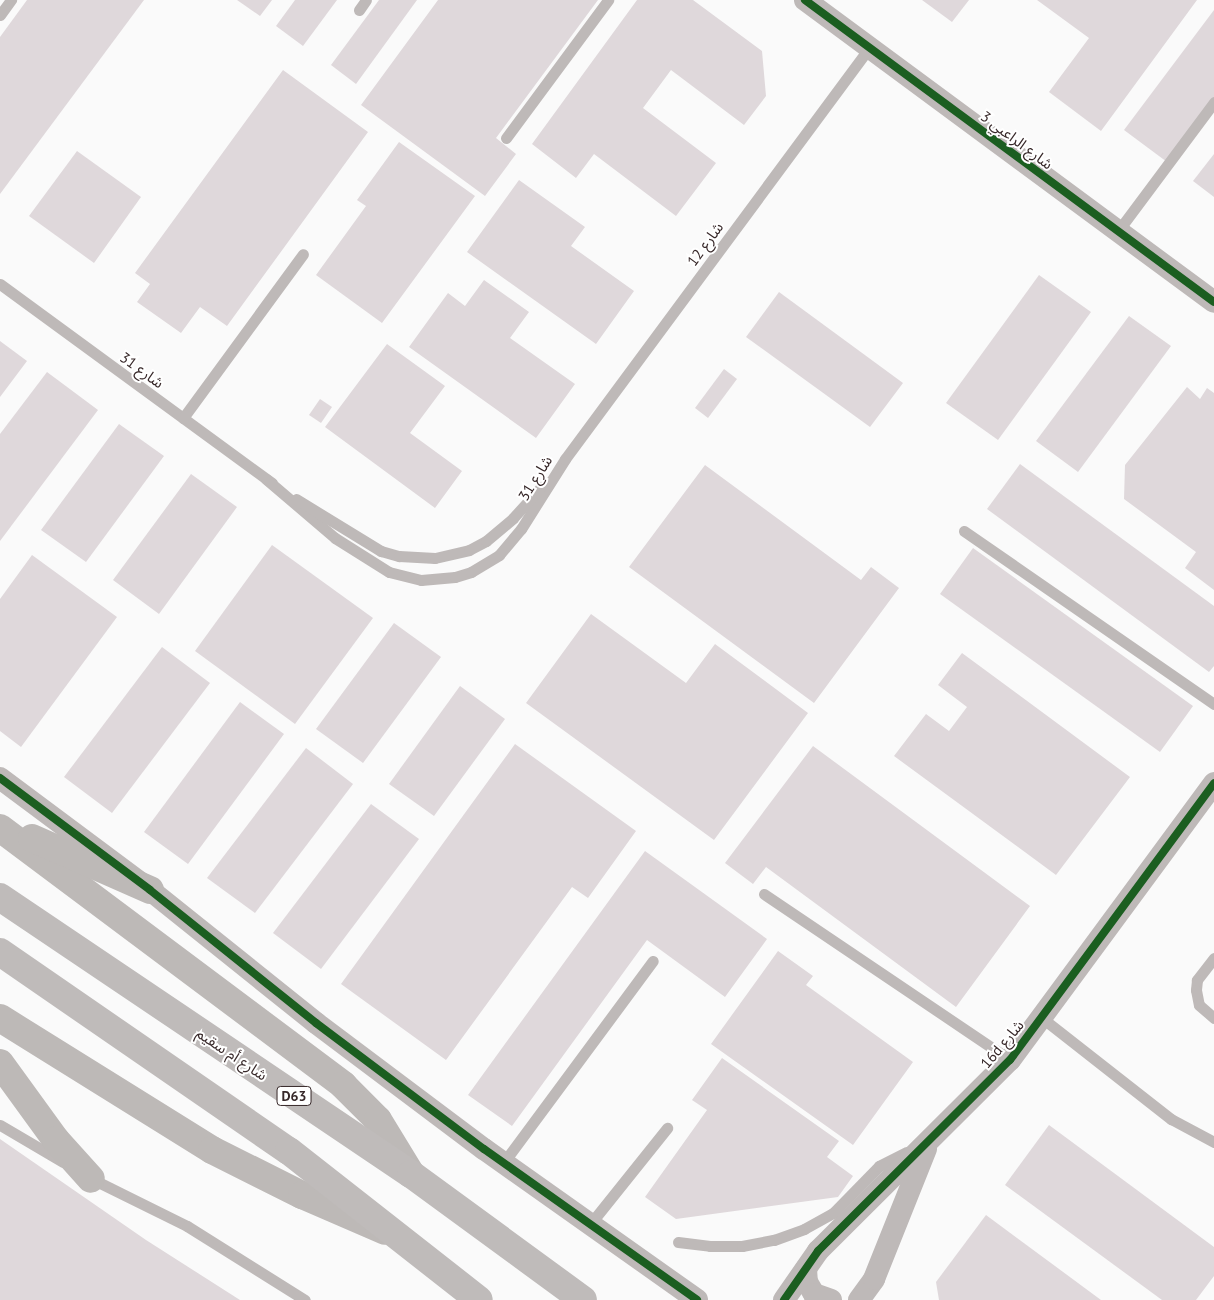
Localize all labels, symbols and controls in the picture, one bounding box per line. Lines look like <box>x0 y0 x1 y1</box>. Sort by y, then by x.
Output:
street label: شارع الراعبي 3 <box>977 107 1057 173</box>
street label: شارع 12 <box>683 219 727 269</box>
street label: شارع 31 <box>117 348 167 392</box>
street label: شارع 31 <box>514 452 556 504</box>
street label: 16d شارع <box>977 1016 1027 1072</box>
street label: شارع أم سقيم <box>193 1024 271 1084</box>
road number: D63 <box>276 1084 312 1108</box>

